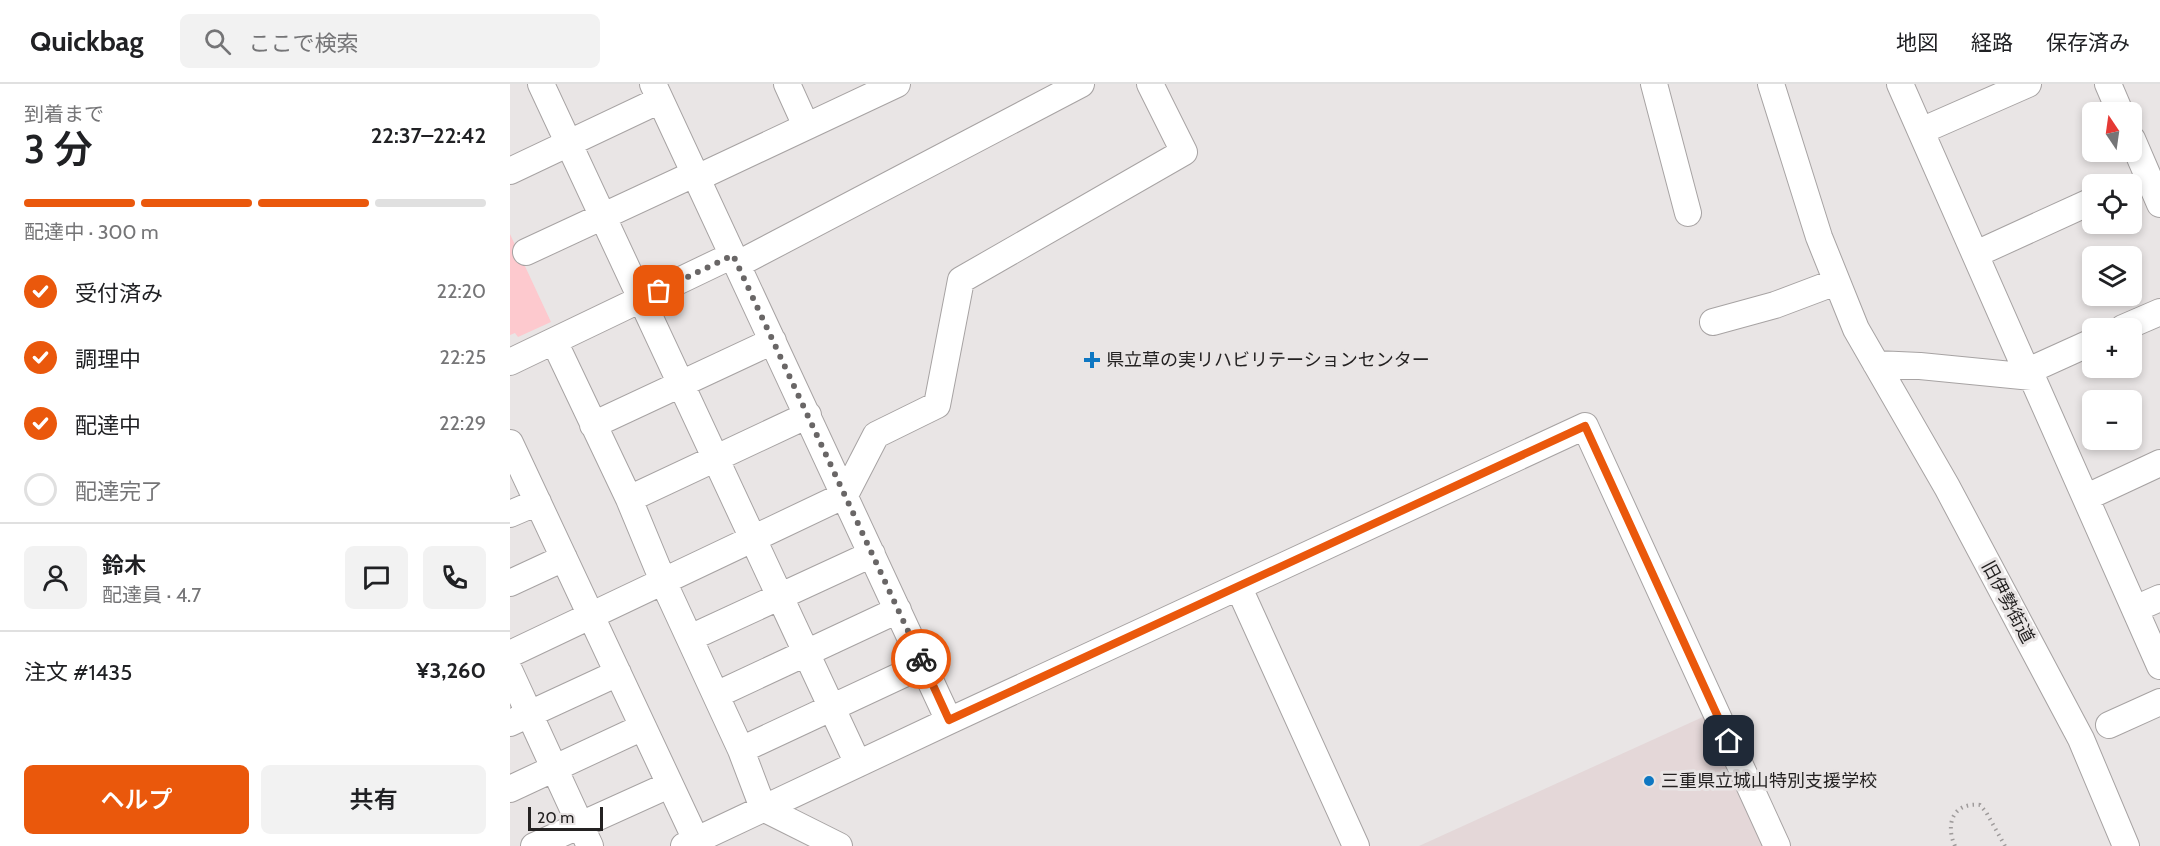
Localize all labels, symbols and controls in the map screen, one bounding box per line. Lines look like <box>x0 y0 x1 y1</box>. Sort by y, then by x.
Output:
search box <box>180 14 600 68</box>
text: Quickbag <box>30 24 144 58</box>
icon: search <box>201 25 234 58</box>
text: ここで検索 <box>249 30 359 57</box>
text: 地図 <box>1896 30 1938 55</box>
text: 経路 <box>1971 30 2013 55</box>
text: 保存済み <box>2046 30 2130 55</box>
text: 到着まで <box>24 102 104 126</box>
north arrow <box>2082 102 2142 162</box>
map controls <box>2082 102 2142 450</box>
text: 22:37–22:42 <box>371 122 486 149</box>
text: 3 分 <box>24 125 93 173</box>
button: locate <box>2082 174 2142 234</box>
text: 配達中 · 300 m <box>24 220 159 244</box>
button: layers <box>2082 246 2142 306</box>
pin <box>633 265 684 316</box>
icon: bag <box>642 274 675 307</box>
icon: check <box>24 275 57 308</box>
text: 22:20 <box>436 279 486 303</box>
text: 受付済み <box>75 280 163 307</box>
button: + <box>2082 318 2142 378</box>
icon: check <box>24 341 57 374</box>
text: 22:25 <box>440 345 486 369</box>
text: 調理中 <box>75 346 141 373</box>
place label: 県立草の実リハビリテーションセンター <box>1106 349 1430 371</box>
marker: 県立草の実リハビリテーションセンター <box>1083 351 1101 369</box>
button: − <box>2082 390 2142 450</box>
icon: check <box>24 407 57 440</box>
text: 22:29 <box>439 411 486 435</box>
text: 配達中 <box>75 412 141 439</box>
text: 配達完了 <box>75 478 163 505</box>
button: person <box>24 546 87 609</box>
button: chat <box>345 546 408 609</box>
button: phone <box>423 546 486 609</box>
text: 鈴木 <box>102 552 146 579</box>
street label: 旧伊勢街道 <box>1977 557 2039 647</box>
text: 配達員 · 4.7 <box>102 583 201 607</box>
courier <box>891 629 951 689</box>
icon: bike <box>905 643 938 676</box>
text: ¥3,260 <box>416 657 486 684</box>
text: 注文 #1435 <box>24 659 132 686</box>
pin <box>1703 715 1754 766</box>
icon: home <box>1712 724 1745 757</box>
button: ヘルプ <box>24 765 249 834</box>
button: 共有 <box>261 765 486 834</box>
place label: 三重県立城山特別支援学校 <box>1661 770 1877 792</box>
marker: 三重県立城山特別支援学校 <box>1642 774 1656 788</box>
scale bar <box>528 804 603 832</box>
text: 20 m <box>537 808 574 827</box>

